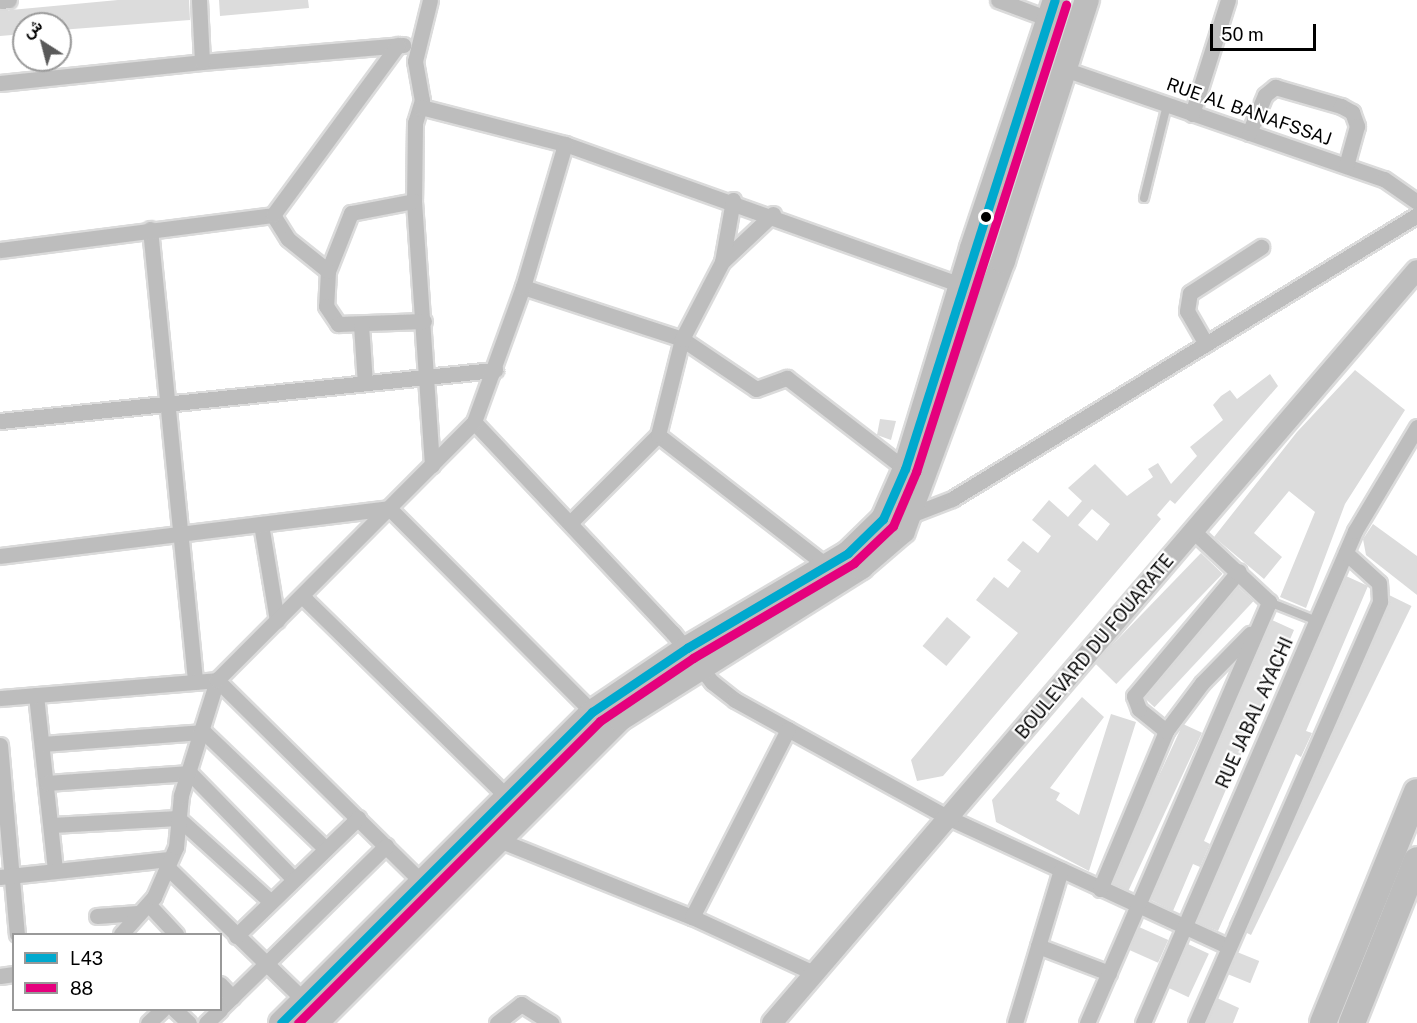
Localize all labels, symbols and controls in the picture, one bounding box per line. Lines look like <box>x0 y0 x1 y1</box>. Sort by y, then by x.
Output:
north arrow <box>12 12 72 72</box>
scale bar <box>1213 12 1320 50</box>
text: ش <box>19 15 46 42</box>
text: 50 m <box>1221 24 1264 45</box>
street label: RUE AL BANAFSSAJ <box>1164 74 1334 150</box>
unlabelled marker <box>980 211 992 223</box>
street label: BOULEVARD DU FOUARATE <box>1011 550 1179 744</box>
street label: RUE JABAL AYACHI <box>1212 634 1298 792</box>
legend <box>12 933 222 1011</box>
text: L43 <box>70 948 103 969</box>
text: 88 <box>70 978 93 999</box>

